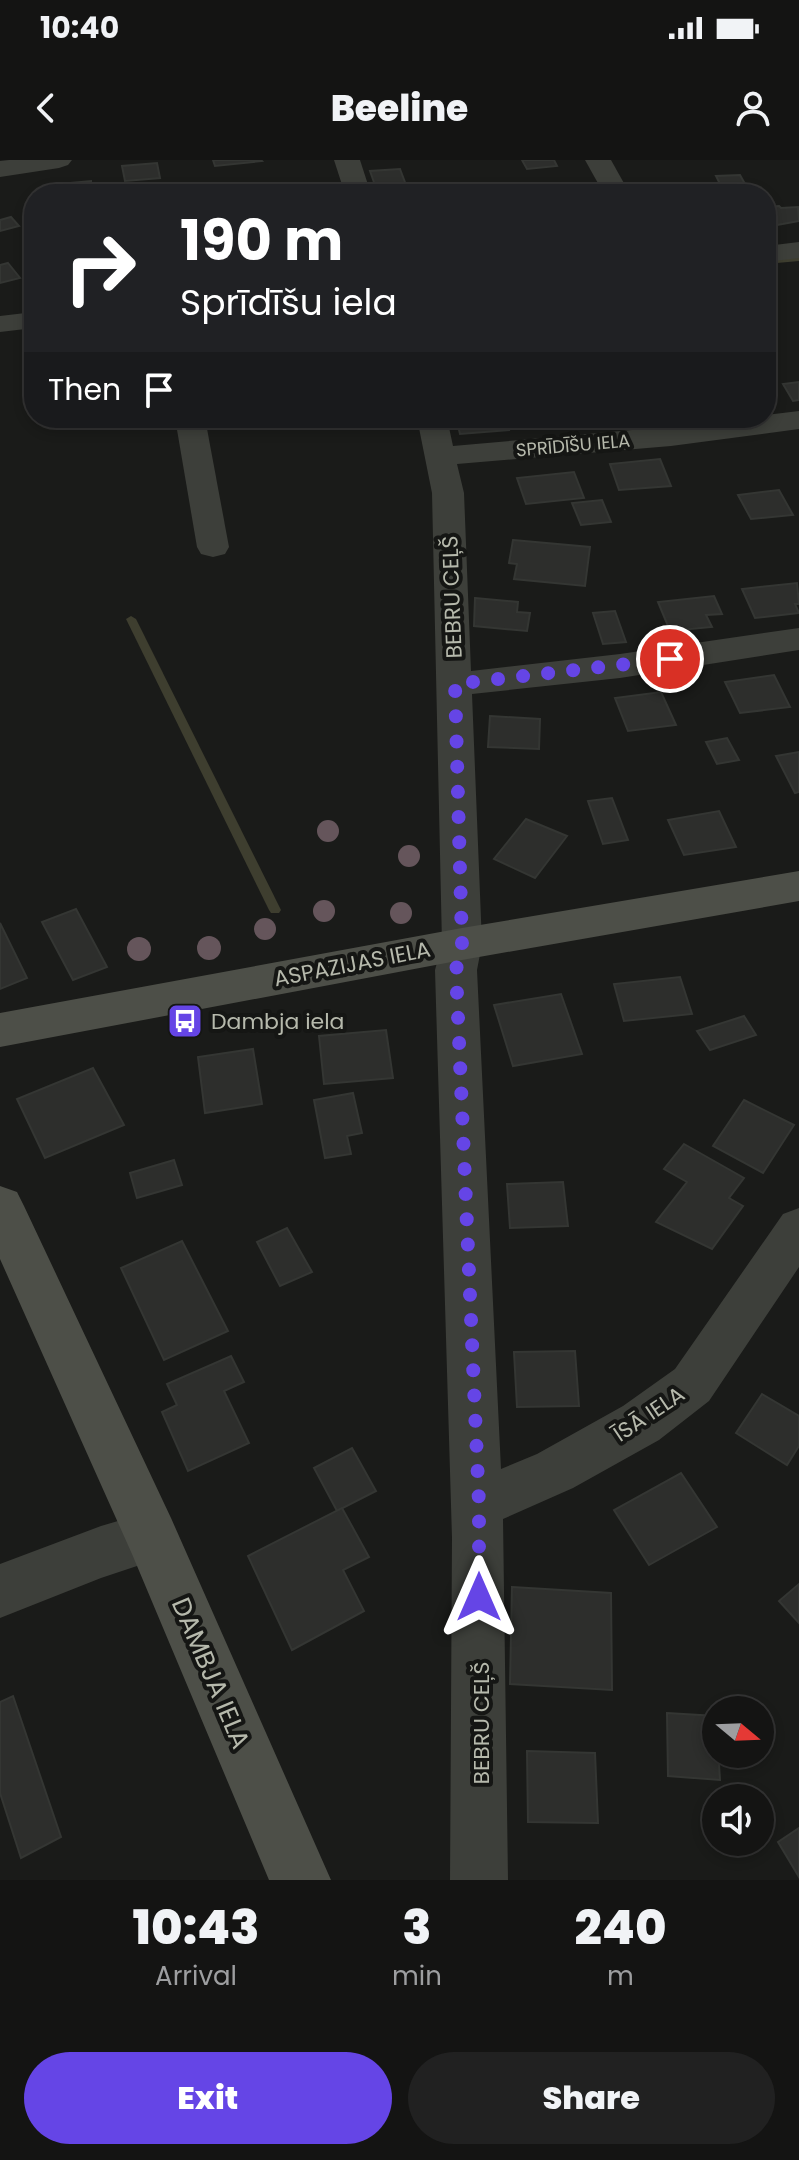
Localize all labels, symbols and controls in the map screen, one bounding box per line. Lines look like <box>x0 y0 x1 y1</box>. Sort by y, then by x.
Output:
text: 10:40 <box>40 6 119 49</box>
text: Beeline <box>331 83 468 134</box>
icon: back <box>24 86 68 130</box>
icon: person <box>731 86 775 130</box>
text: 190 m <box>180 201 343 280</box>
icon: right <box>48 216 152 320</box>
text: Sprīdīšu iela <box>180 277 397 328</box>
text: Then <box>48 368 121 411</box>
icon: arrive <box>137 368 181 412</box>
street label: SPRĪDĪŠU IELA <box>515 428 631 462</box>
street label: BEBRU CEĻŠ <box>434 535 470 659</box>
pin <box>636 625 704 693</box>
icon: arrive <box>648 637 692 681</box>
street label: ASPAZIJAS IELA <box>271 934 433 994</box>
bus stop icon: Dambja iela <box>166 1002 204 1040</box>
place label: Dambja iela <box>211 1006 345 1037</box>
street label: ĪSĀ IELA <box>605 1379 691 1450</box>
position arrow <box>437 1555 521 1639</box>
street label: DAMBJA IELA <box>163 1592 259 1754</box>
street label: BEBRU CEĻŠ <box>466 1661 497 1785</box>
north arrow <box>702 1696 774 1768</box>
map controls <box>702 1696 774 1856</box>
button: sound <box>702 1784 774 1856</box>
text: 10:43 <box>133 1894 260 1961</box>
text: 3 <box>402 1894 432 1961</box>
text: 240 <box>574 1894 666 1961</box>
text: Arrival <box>155 1958 237 1994</box>
text: min <box>392 1958 442 1994</box>
text: m <box>607 1958 634 1994</box>
button: Exit <box>24 2052 392 2144</box>
button: Share <box>408 2052 775 2144</box>

